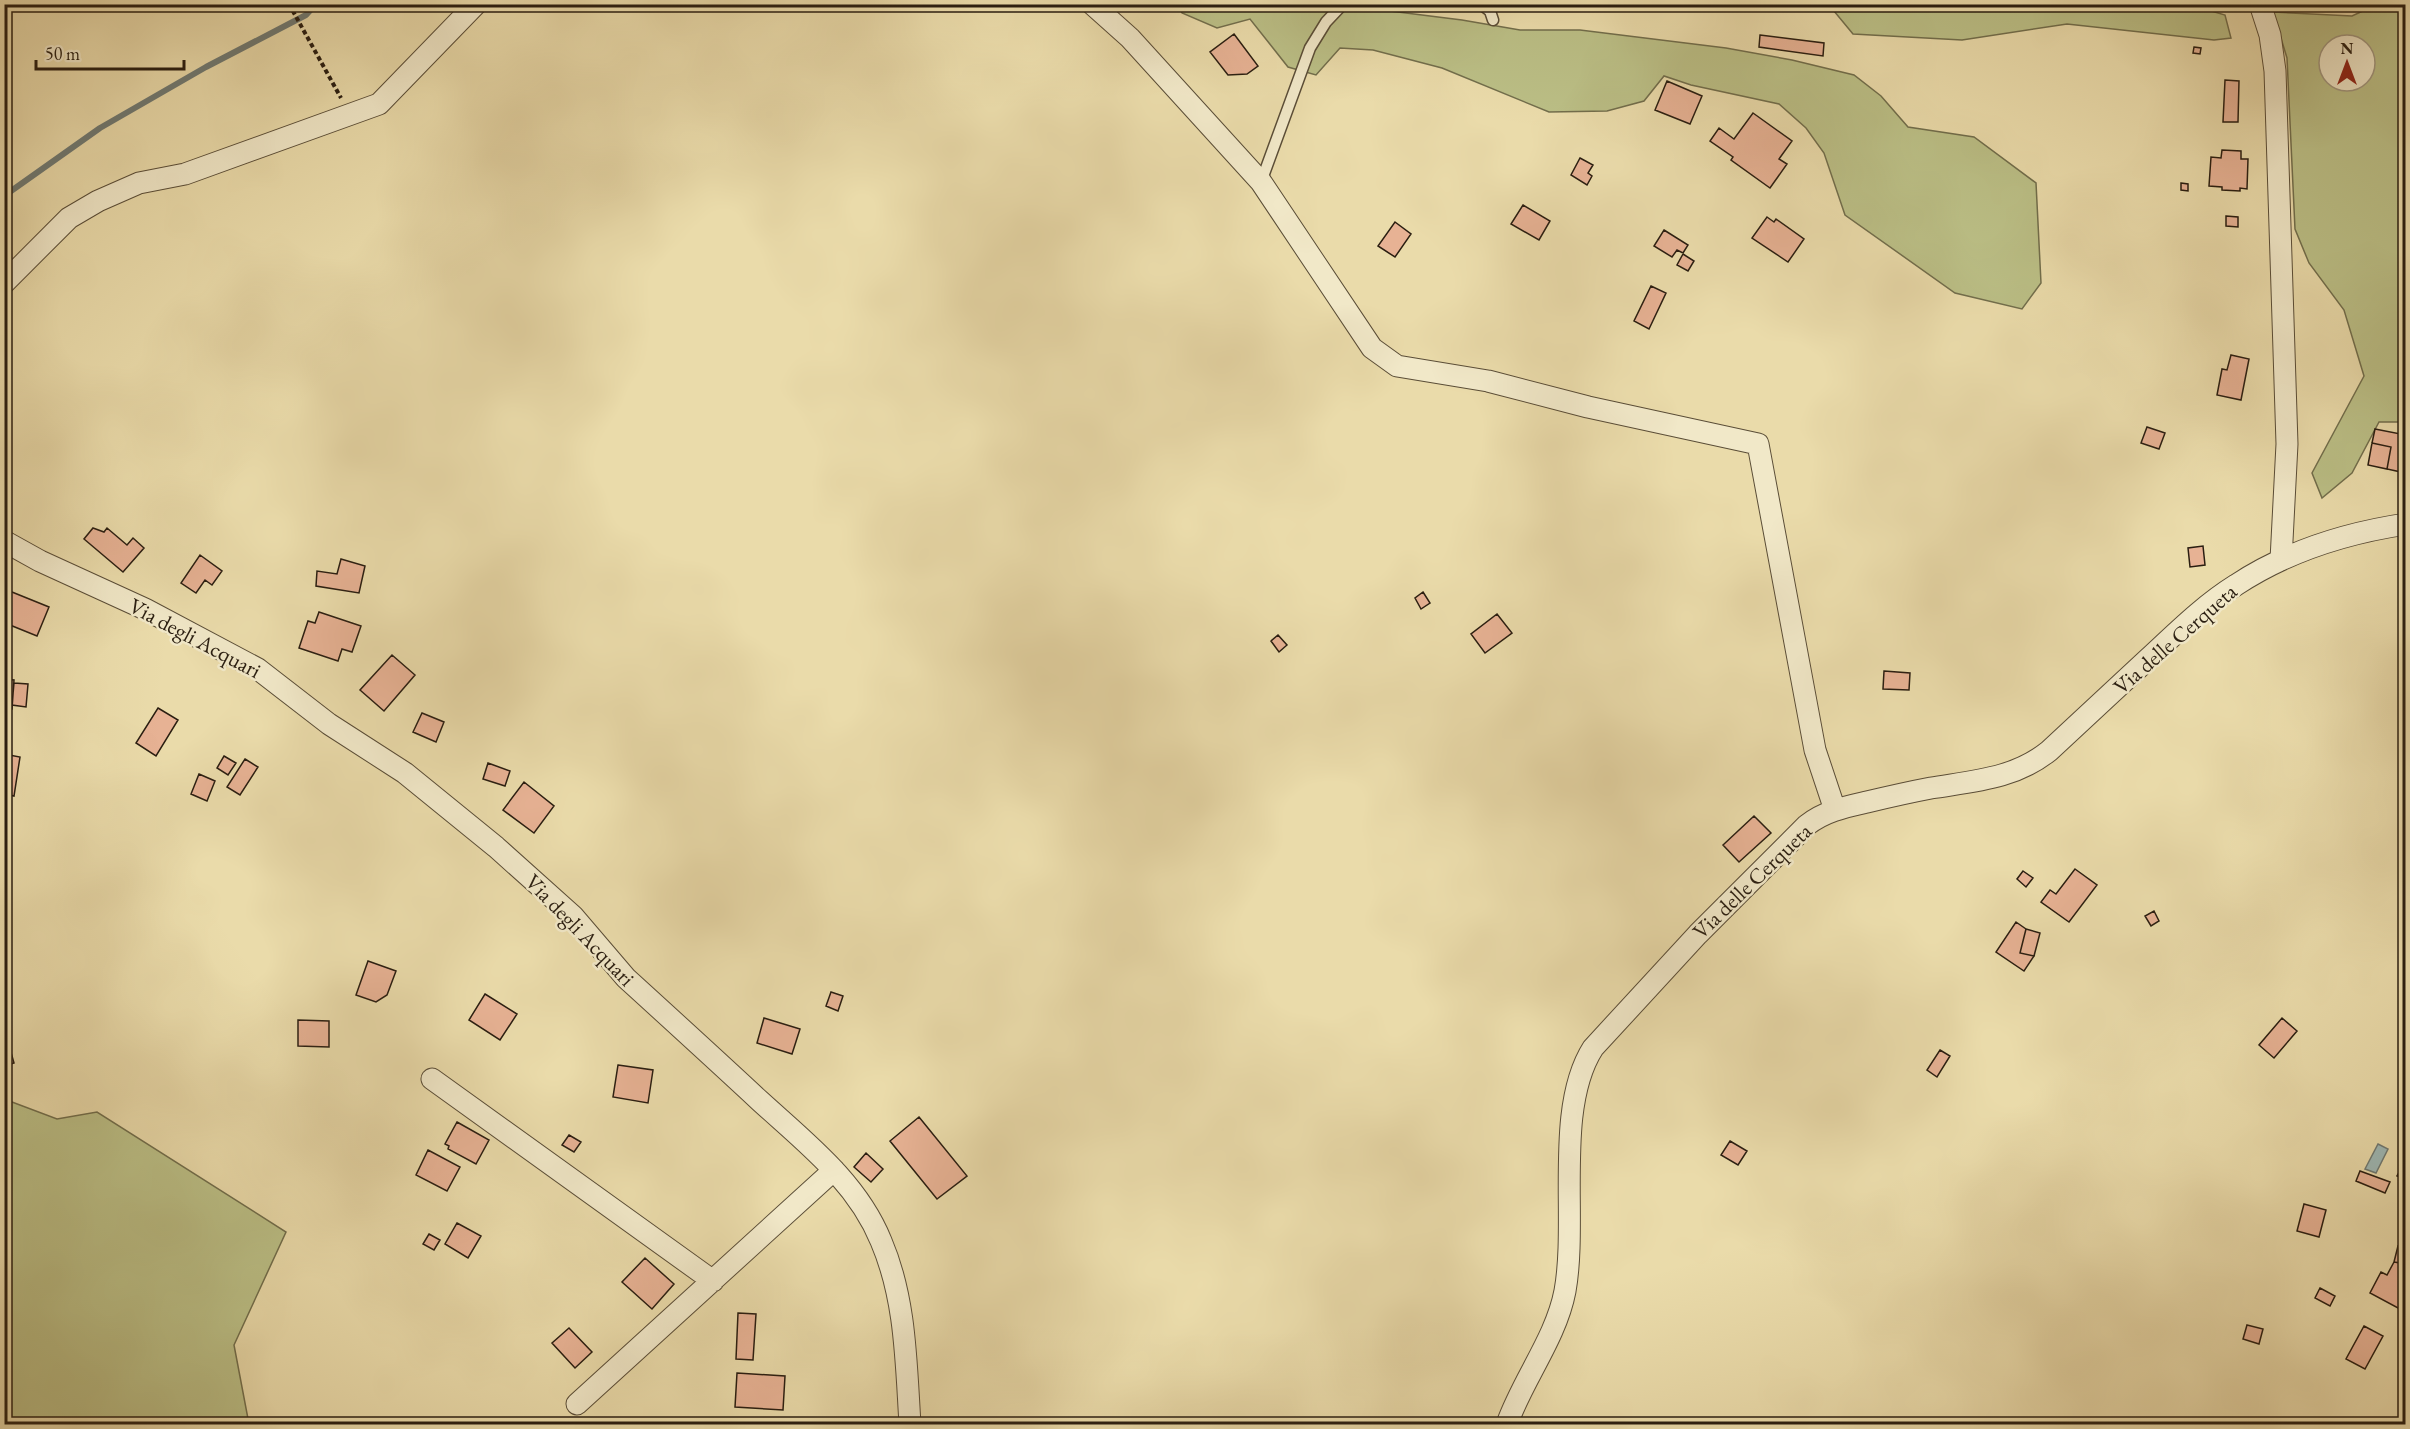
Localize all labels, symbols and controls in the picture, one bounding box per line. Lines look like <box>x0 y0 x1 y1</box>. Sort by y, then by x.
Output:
scale bar <box>36 33 184 71</box>
north arrow <box>2317 33 2377 93</box>
text: N <box>2341 38 2354 59</box>
text: 50 m <box>45 42 80 65</box>
street label: Via delle Cerqueta <box>2107 577 2243 701</box>
street label: Via degli Acquari <box>124 591 266 685</box>
street label: Via delle Cerqueta <box>1686 817 1818 945</box>
street label: Via degli Acquari <box>519 868 641 992</box>

